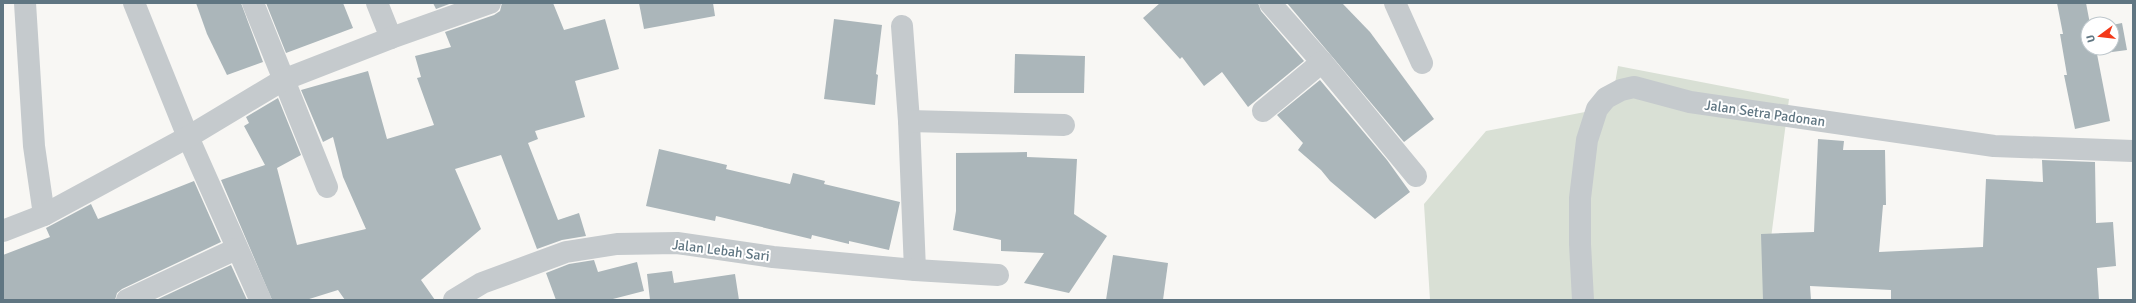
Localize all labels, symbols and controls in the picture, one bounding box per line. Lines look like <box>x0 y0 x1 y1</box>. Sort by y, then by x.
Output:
north arrow <box>2080 16 2120 56</box>
text: U <box>2084 33 2098 44</box>
street label: Jalan Setra Padonan <box>1704 97 1826 130</box>
street label: Jalan Lebah Sari <box>671 236 771 265</box>

